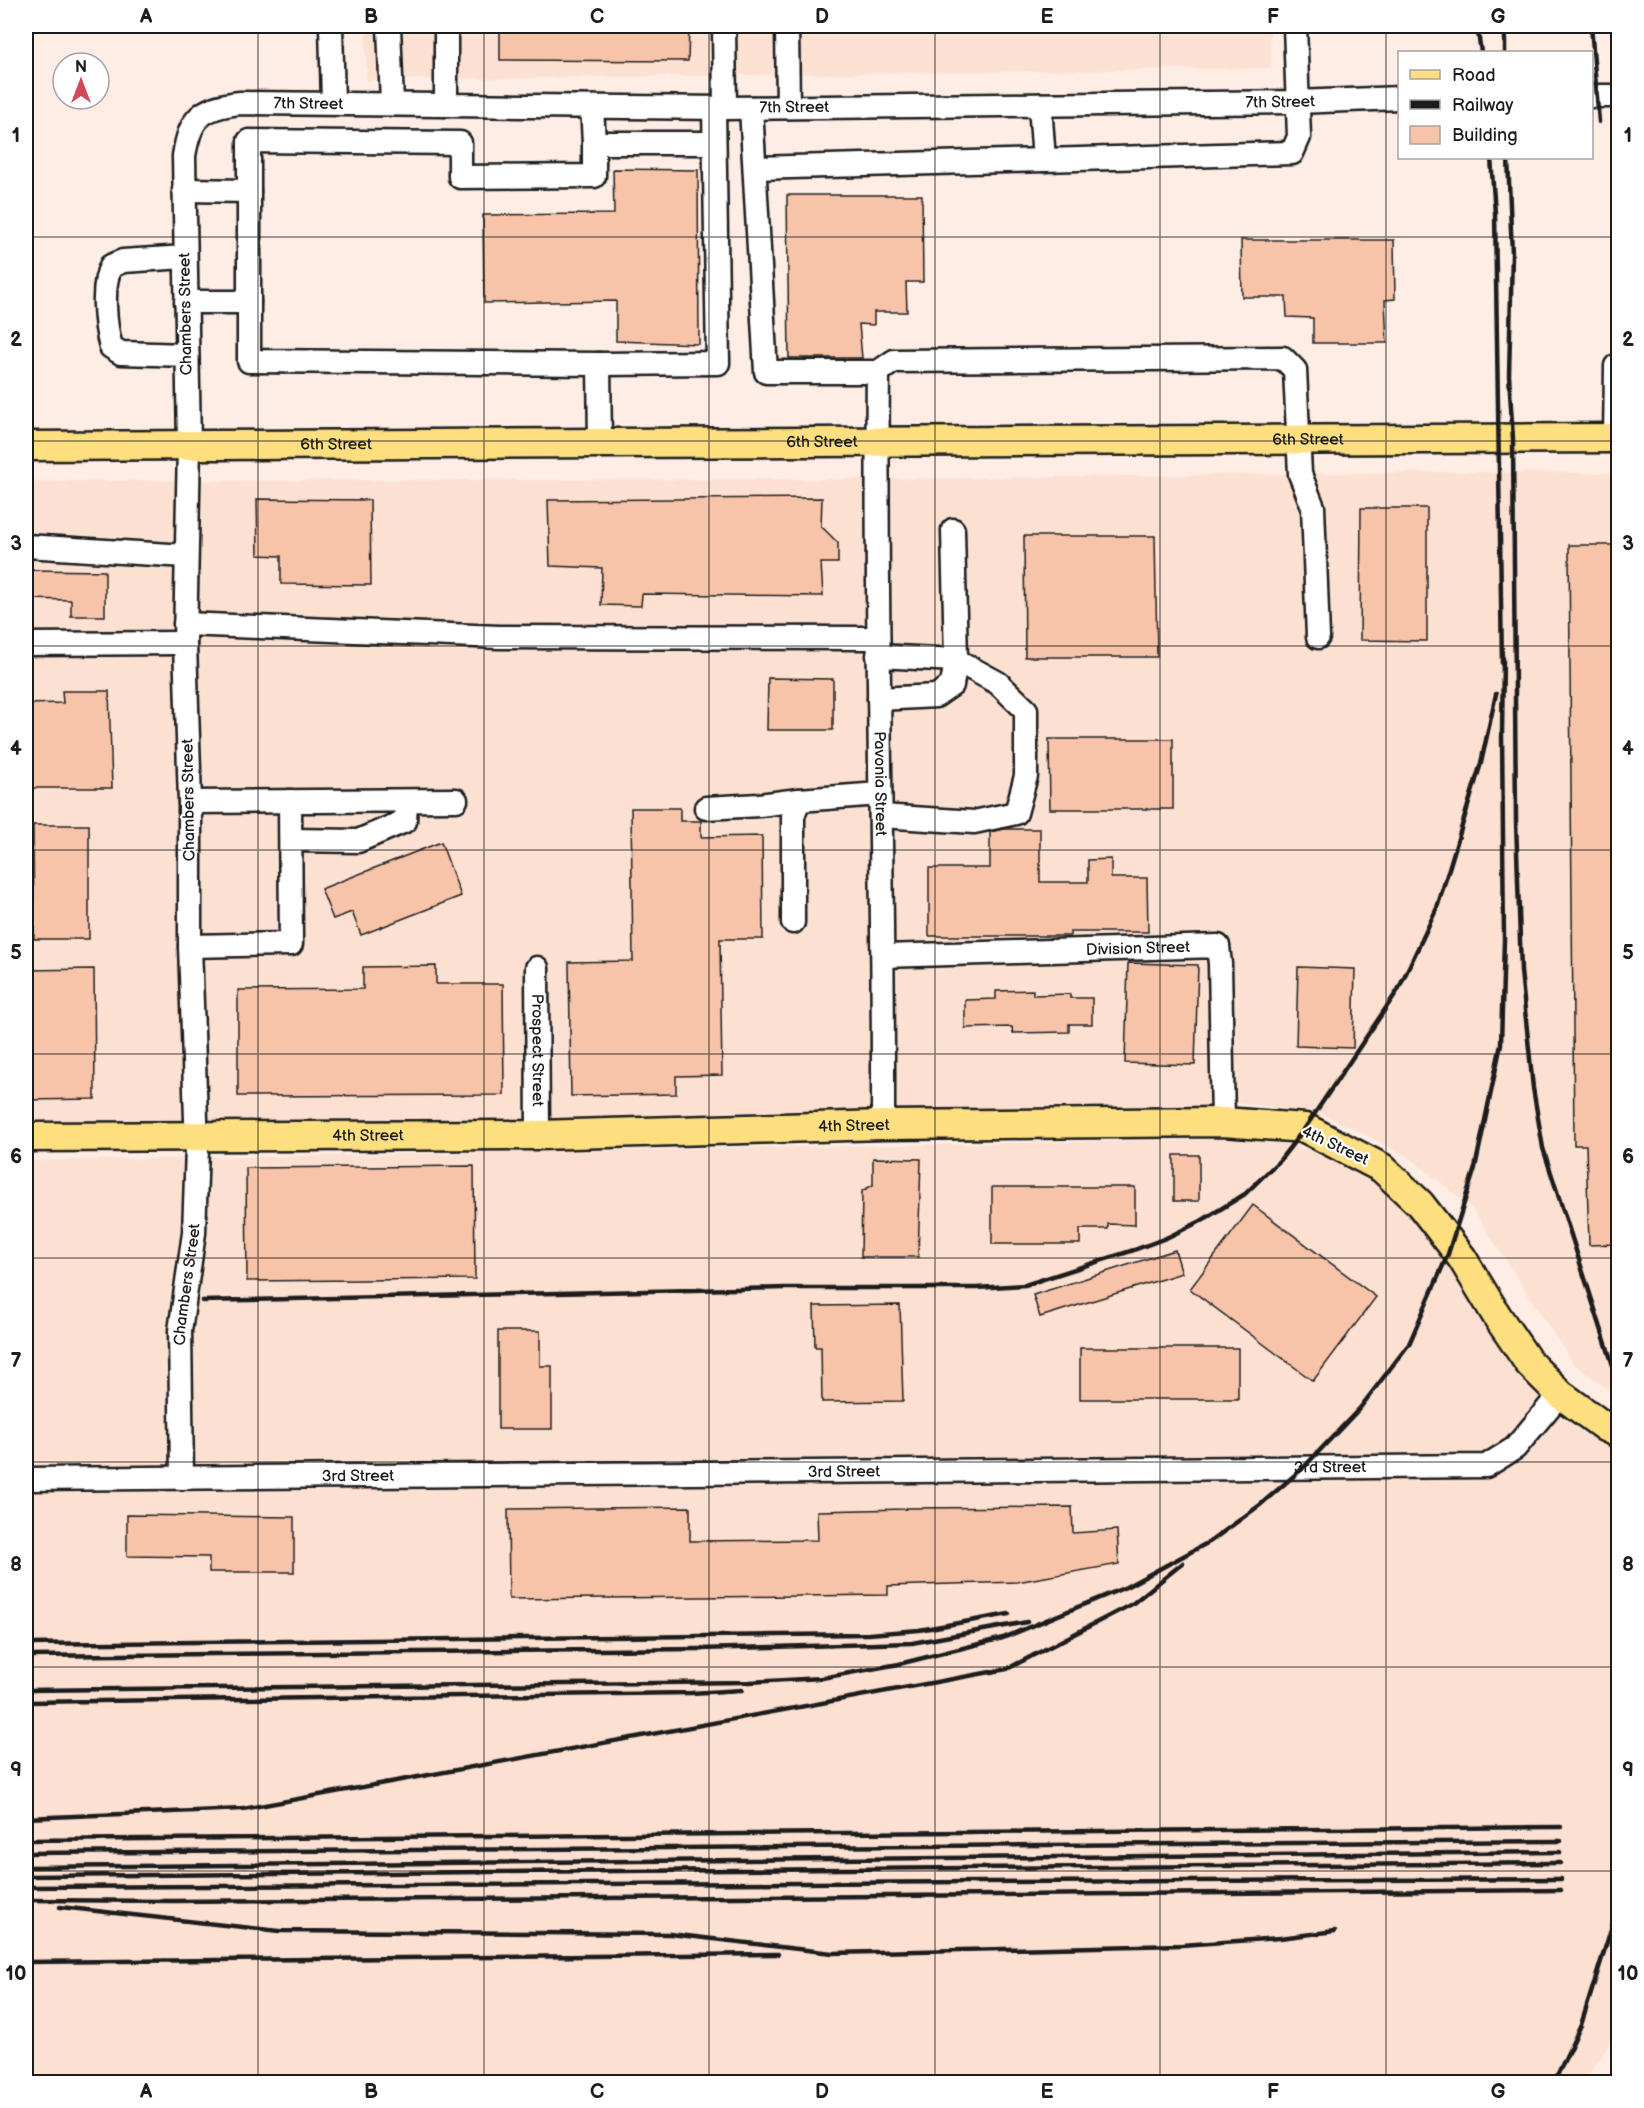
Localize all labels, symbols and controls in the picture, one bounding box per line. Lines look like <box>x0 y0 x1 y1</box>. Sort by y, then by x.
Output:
text: A <box>139 5 153 29</box>
text: B <box>364 5 378 29</box>
text: C <box>590 5 604 29</box>
text: D <box>815 5 829 29</box>
text: E <box>1041 5 1054 29</box>
text: F <box>1267 5 1279 29</box>
text: G <box>1491 5 1506 29</box>
north arrow <box>51 51 111 111</box>
legend <box>1398 51 1593 159</box>
text: N <box>75 58 87 77</box>
text: Road <box>1452 65 1496 86</box>
street label: 7th Street <box>1245 92 1316 112</box>
street label: 7th Street <box>273 94 343 114</box>
text: Railway <box>1452 95 1514 116</box>
street label: 7th Street <box>759 97 829 117</box>
text: 1 <box>12 124 20 148</box>
text: 1 <box>1624 124 1632 148</box>
text: Building <box>1452 125 1518 146</box>
street label: Chambers Street <box>175 252 197 376</box>
text: 2 <box>10 328 22 352</box>
text: 2 <box>1622 328 1634 352</box>
street label: 6th Street <box>1272 430 1344 449</box>
street label: 6th Street <box>786 432 858 452</box>
street label: 6th Street <box>300 435 372 454</box>
text: 3 <box>10 532 22 556</box>
text: 3 <box>1622 532 1634 556</box>
street label: Pavonia Street <box>870 731 890 836</box>
text: 4 <box>10 737 22 761</box>
text: 4 <box>1622 737 1634 761</box>
street label: Chambers Street <box>178 738 200 862</box>
street label: Division Street <box>1086 937 1190 959</box>
text: 5 <box>10 941 22 965</box>
text: 5 <box>1622 941 1634 965</box>
street label: Prospect Street <box>528 994 547 1107</box>
street label: 4th Street <box>818 1115 890 1136</box>
street label: 4th Street <box>1299 1122 1371 1170</box>
street label: 4th Street <box>332 1126 404 1145</box>
text: 6 <box>10 1145 22 1169</box>
text: 6 <box>1622 1145 1634 1169</box>
street label: Chambers Street <box>170 1223 204 1346</box>
text: 7 <box>10 1349 22 1373</box>
text: 7 <box>1622 1349 1634 1373</box>
street label: 3rd Street <box>1294 1458 1366 1477</box>
street label: 3rd Street <box>808 1462 880 1482</box>
street label: 3rd Street <box>322 1466 394 1486</box>
text: 8 <box>10 1553 22 1577</box>
text: 8 <box>1622 1553 1634 1577</box>
text: 9 <box>10 1758 22 1782</box>
text: 9 <box>1622 1758 1634 1782</box>
text: 10 <box>6 1962 26 1986</box>
text: 10 <box>1618 1962 1638 1986</box>
text: A <box>139 2080 153 2104</box>
text: B <box>364 2080 378 2104</box>
text: C <box>590 2080 604 2104</box>
text: D <box>815 2080 829 2104</box>
text: E <box>1041 2080 1054 2104</box>
text: F <box>1267 2080 1279 2104</box>
text: G <box>1491 2080 1506 2104</box>

